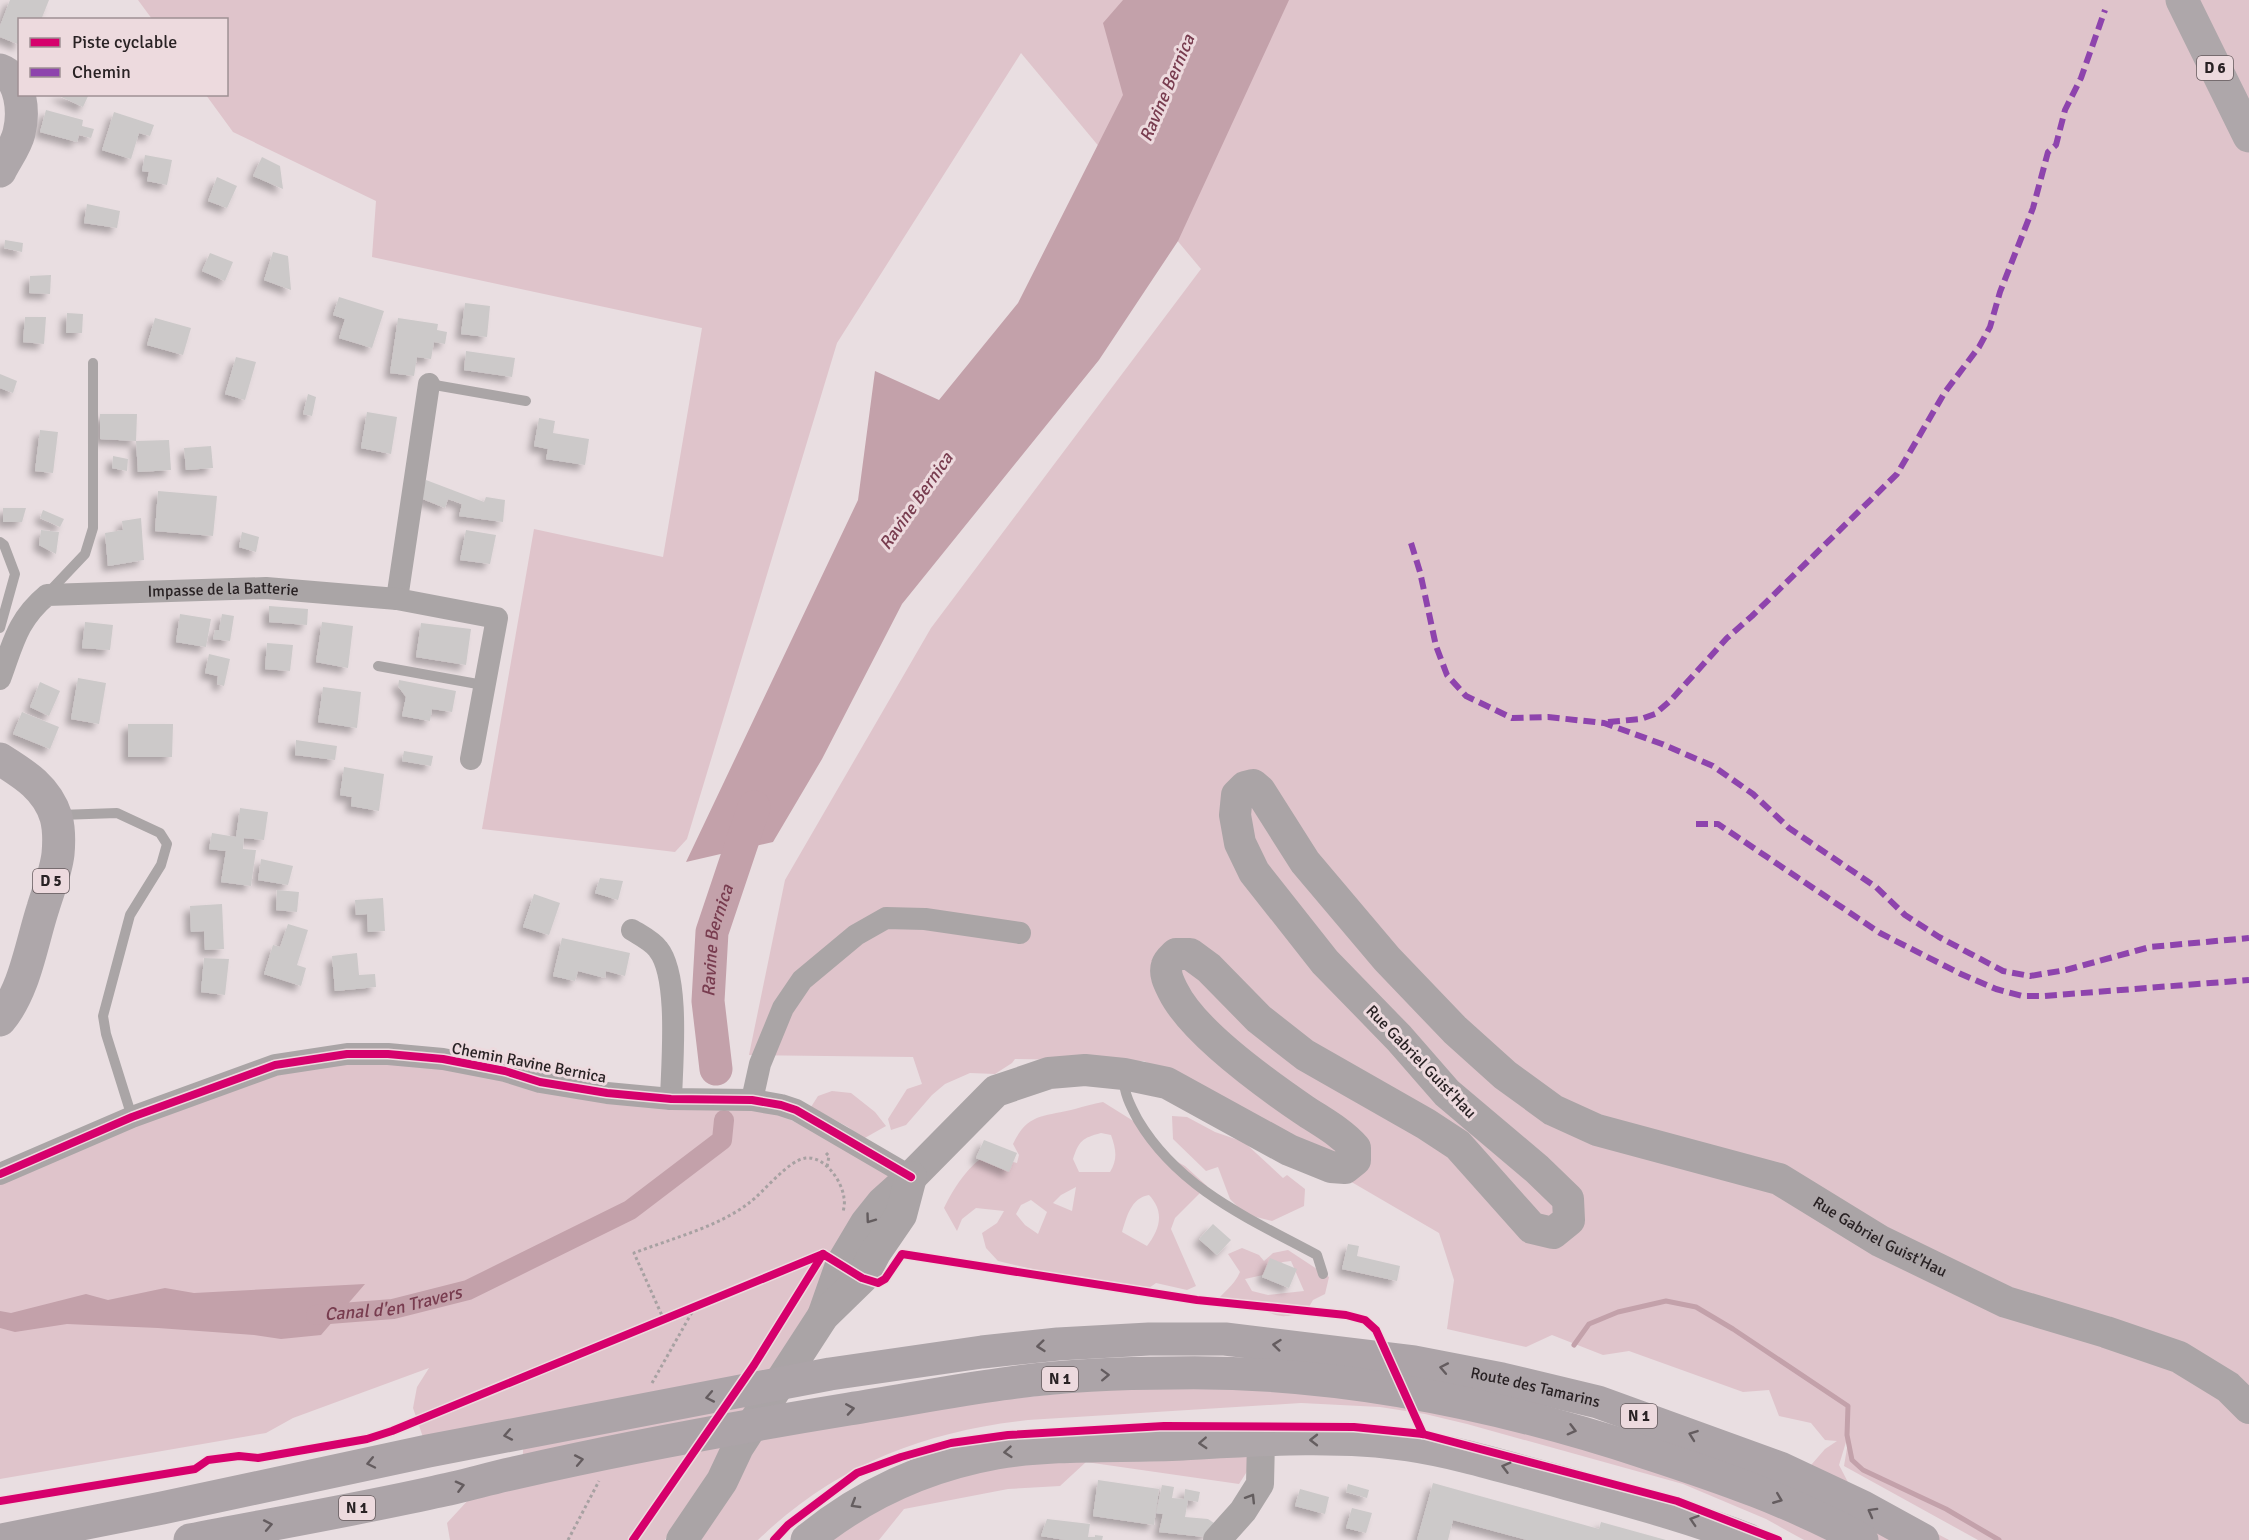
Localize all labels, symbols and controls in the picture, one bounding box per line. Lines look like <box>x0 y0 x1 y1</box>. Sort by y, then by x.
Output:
legend <box>18 18 228 96</box>
water label: Ravine Bernica <box>1135 30 1200 145</box>
text: Piste cyclable <box>72 31 177 53</box>
road number: D 6 <box>2197 56 2233 80</box>
text: Chemin <box>72 61 131 83</box>
water label: Ravine Bernica <box>874 447 958 554</box>
street label: Impasse de la Batterie <box>147 578 299 602</box>
road number: D 5 <box>33 869 69 893</box>
water label: Ravine Bernica <box>697 881 738 997</box>
street label: Rue Gabriel Guist'Hau <box>1362 1001 1480 1123</box>
street label: Chemin Ravine Bernica <box>450 1038 608 1088</box>
street label: Rue Gabriel Guist'Hau <box>1809 1192 1950 1282</box>
one-way arrow <box>866 1212 877 1223</box>
water label: Canal d'en Travers <box>324 1281 466 1325</box>
one-way arrow <box>1036 1339 1045 1351</box>
one-way arrow <box>1273 1339 1282 1352</box>
one-way arrow <box>1439 1362 1449 1375</box>
street label: Route des Tamarins <box>1469 1363 1602 1412</box>
road number: N 1 <box>1042 1367 1078 1391</box>
one-way arrow <box>1101 1369 1110 1382</box>
one-way arrow <box>706 1390 716 1403</box>
one-way arrow <box>845 1403 854 1415</box>
road number: N 1 <box>1621 1404 1657 1428</box>
one-way arrow <box>1567 1423 1577 1435</box>
one-way arrow <box>504 1428 514 1441</box>
one-way arrow <box>1688 1430 1698 1443</box>
one-way arrow <box>1310 1434 1319 1446</box>
one-way arrow <box>1198 1436 1207 1449</box>
one-way arrow <box>1004 1445 1013 1458</box>
one-way arrow <box>574 1454 584 1467</box>
one-way arrow <box>366 1456 376 1469</box>
one-way arrow <box>1502 1462 1512 1475</box>
one-way arrow <box>454 1481 464 1494</box>
one-way arrow <box>1772 1492 1783 1504</box>
one-way arrow <box>1244 1494 1255 1505</box>
road number: N 1 <box>339 1496 375 1520</box>
one-way arrow <box>851 1497 861 1509</box>
one-way arrow <box>1868 1508 1878 1519</box>
one-way arrow <box>1689 1515 1700 1527</box>
one-way arrow <box>263 1519 273 1532</box>

